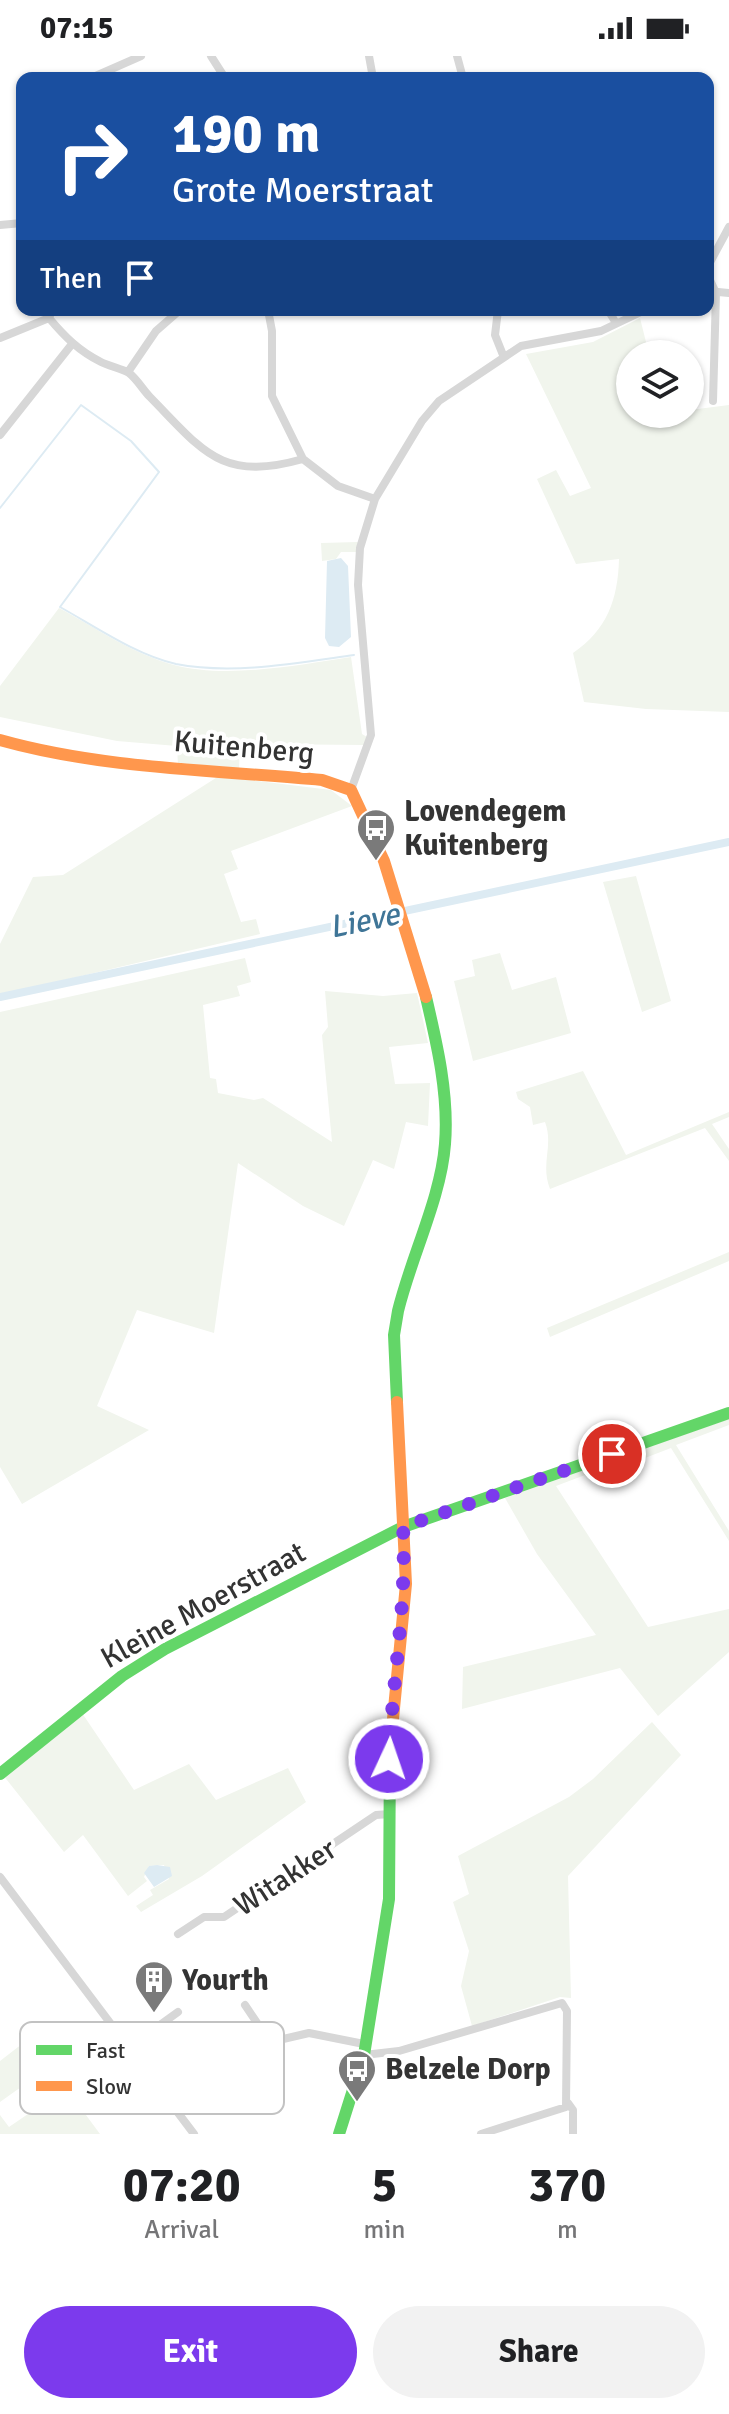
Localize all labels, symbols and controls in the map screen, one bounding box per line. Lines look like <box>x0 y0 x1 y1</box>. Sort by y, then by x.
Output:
text: 07:15 <box>40 10 114 47</box>
text: 190 m <box>172 99 320 168</box>
icon: right <box>40 104 144 208</box>
text: Grote Moerstraat <box>172 168 433 213</box>
icon: arrive <box>118 256 162 300</box>
text: Then <box>40 260 102 297</box>
map controls <box>616 340 704 428</box>
button: layers <box>616 340 704 428</box>
street label: Kuitenberg <box>172 723 316 772</box>
place label: Lovendegem Kuitenberg <box>404 793 567 864</box>
bus stop icon: Lovendegem Kuitenberg <box>355 807 397 862</box>
water label: Lieve <box>326 894 405 947</box>
pin <box>578 1420 646 1488</box>
icon: arrive <box>590 1432 634 1476</box>
street label: Kleine Moerstraat <box>94 1534 312 1677</box>
position arrow <box>347 1717 431 1801</box>
street label: Witakker <box>227 1831 343 1924</box>
building icon: Yourth <box>133 1959 175 2014</box>
place label: Yourth <box>181 1962 269 1999</box>
legend <box>20 2022 284 2114</box>
text: Fast <box>86 2037 126 2064</box>
bus stop icon: Belzele Dorp <box>336 2048 378 2103</box>
place label: Belzele Dorp <box>385 2051 551 2088</box>
text: Slow <box>86 2073 132 2100</box>
text: 07:20 <box>123 2156 241 2215</box>
text: 5 <box>372 2156 397 2215</box>
text: 370 <box>528 2156 606 2215</box>
text: Arrival <box>144 2214 219 2246</box>
text: min <box>364 2214 406 2246</box>
text: m <box>557 2214 578 2246</box>
button: Exit <box>24 2306 357 2398</box>
button: Share <box>373 2306 705 2398</box>

